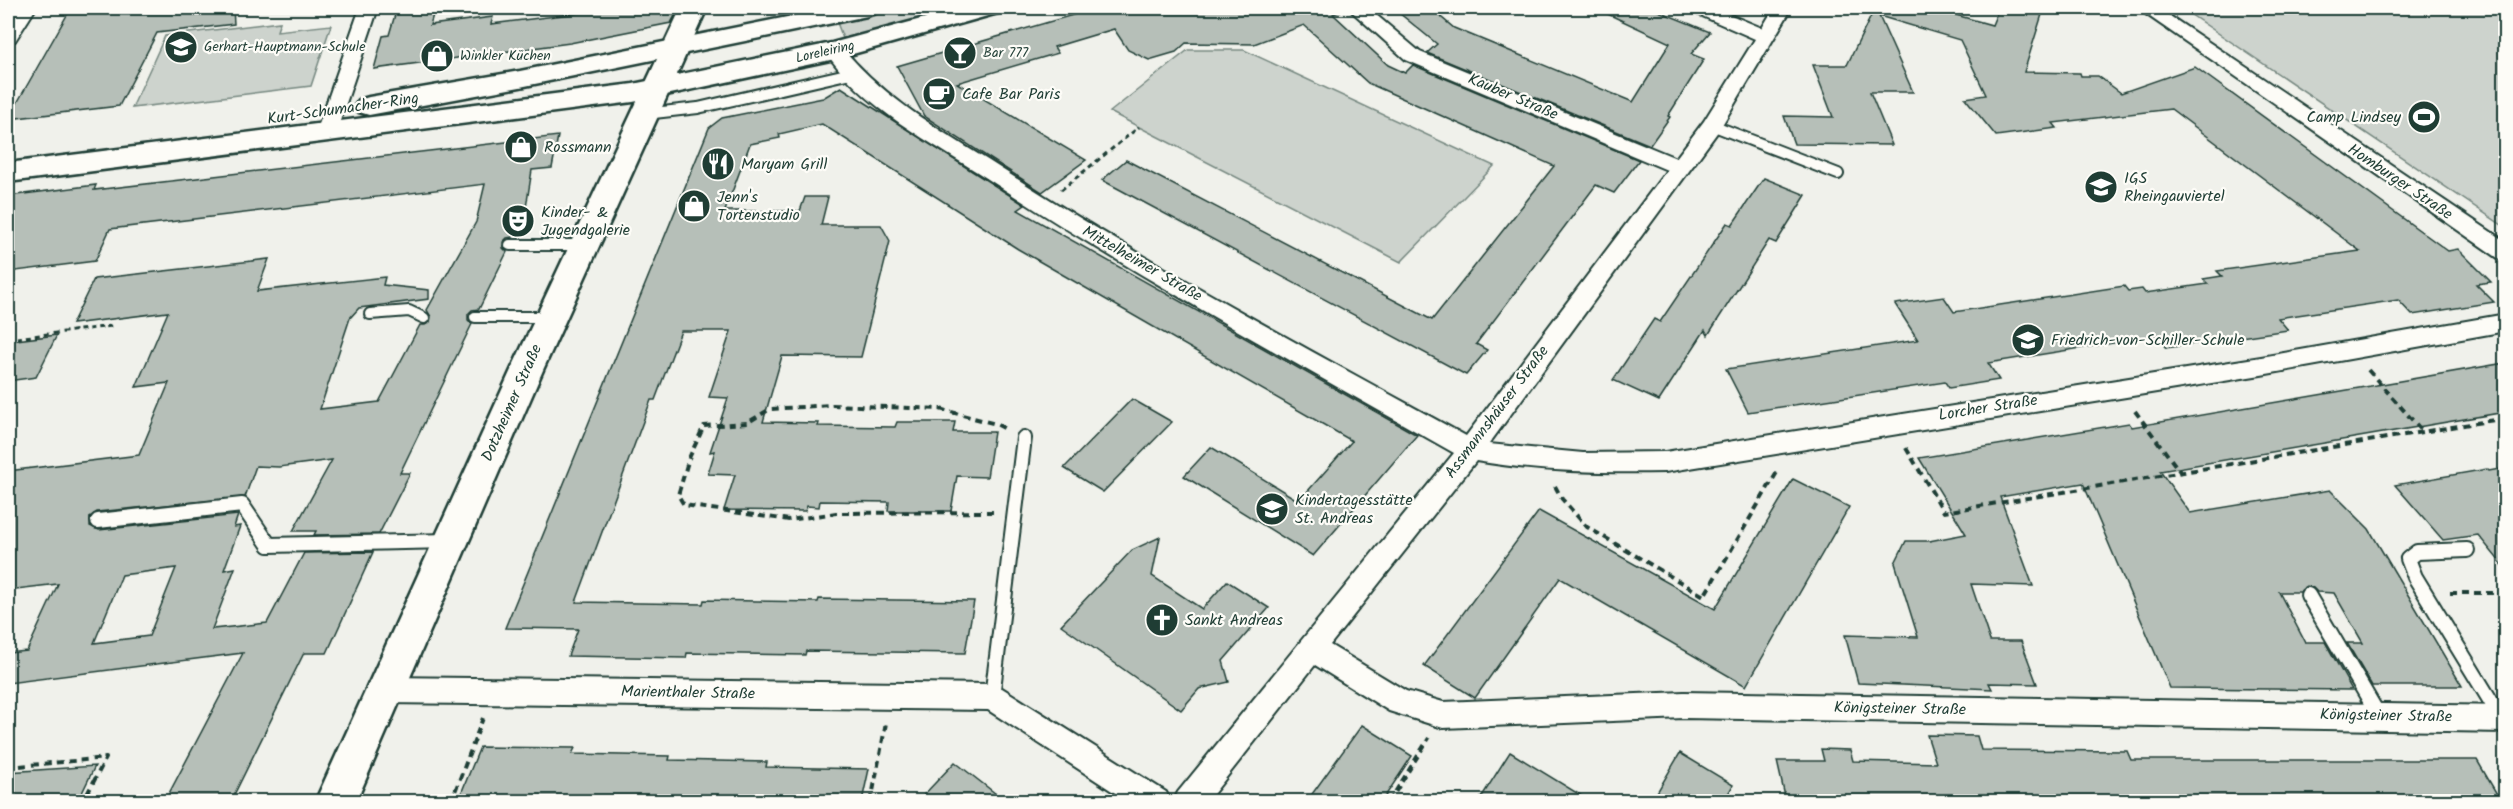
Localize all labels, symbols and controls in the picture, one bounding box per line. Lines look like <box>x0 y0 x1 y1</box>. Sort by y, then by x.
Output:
school or university icon: Gerhart-Hauptmann-Schule <box>163 29 199 65</box>
street label: Loreleiring <box>793 35 857 69</box>
bar icon: Bar 777 <box>942 35 978 71</box>
place label: Gerhart-Hauptmann-Schule <box>204 36 366 58</box>
shop icon: Winkler Küchen <box>419 38 455 74</box>
place label: Bar 777 <box>983 42 1029 64</box>
place label: Winkler Küchen <box>460 45 551 67</box>
street label: Kauber Straße <box>1464 67 1562 127</box>
cafe icon: Cafe Bar Paris <box>921 76 957 112</box>
place label: Cafe Bar Paris <box>962 82 1060 107</box>
street label: Kurt-Schumacher-Ring <box>266 86 420 132</box>
sports icon: Camp Lindsey <box>2406 99 2442 135</box>
place label: Camp Lindsey <box>2307 105 2401 130</box>
shop icon: Rossmann <box>503 129 539 165</box>
place label: Rossmann <box>544 135 612 160</box>
street label: Homburger Straße <box>2342 137 2458 227</box>
restaurant icon: Maryam Grill <box>700 146 736 182</box>
place label: Maryam Grill <box>741 152 827 177</box>
place label: IGS Rheingauviertel <box>2124 166 2225 209</box>
school or university icon: IGS Rheingauviertel <box>2083 169 2119 205</box>
place label: Jenn's Tortenstudio <box>717 185 800 228</box>
shop icon: Jenn's Tortenstudio <box>676 188 712 224</box>
place label: Kinder- & Jugendgalerie <box>541 200 630 243</box>
theatre icon: Kinder- & Jugendgalerie <box>500 203 536 239</box>
street label: Mittelheimer Straße <box>1077 219 1207 309</box>
school or university icon: Friedrich-von-Schiller-Schule <box>2010 322 2046 358</box>
place label: Friedrich-von-Schiller-Schule <box>2051 328 2244 353</box>
street label: Dotzheimer Straße <box>475 340 549 466</box>
street label: Assmannshäuser Straße <box>1439 340 1555 484</box>
street label: Lorcher Straße <box>1937 388 2039 428</box>
place label: Kindertagesstätte St. Andreas <box>1295 488 1413 531</box>
school or university icon: Kindertagesstätte St. Andreas <box>1254 491 1290 527</box>
church icon: Sankt Andreas <box>1144 602 1180 638</box>
place label: Sankt Andreas <box>1185 608 1283 633</box>
street label: Marienthaler Straße <box>621 679 755 707</box>
street label: Königsteiner Straße <box>1834 695 1966 723</box>
street label: Königsteiner Straße <box>2320 702 2452 730</box>

